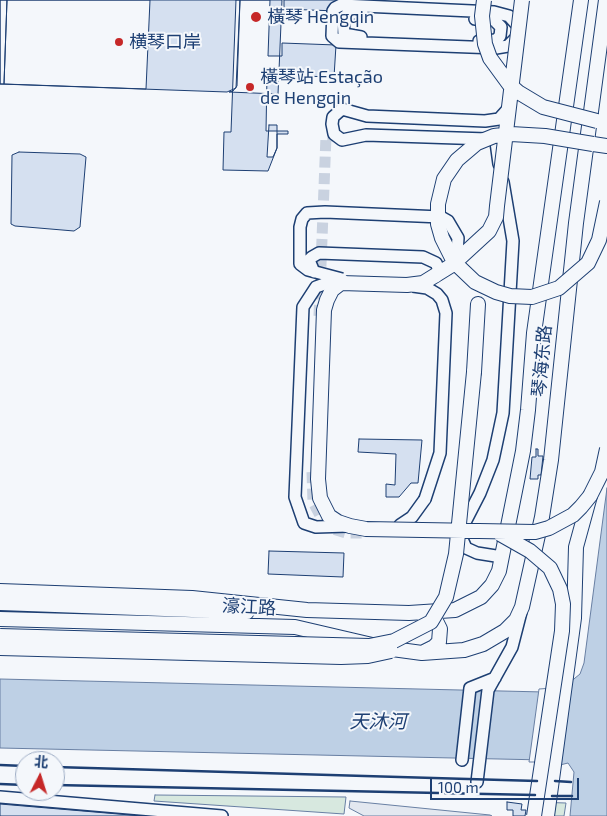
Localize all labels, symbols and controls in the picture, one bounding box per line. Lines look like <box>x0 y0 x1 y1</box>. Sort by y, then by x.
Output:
place label: 橫琴 Hengqin <box>267 6 374 28</box>
marker: 橫琴 Hengqin <box>249 10 263 24</box>
place label: 横琴口岸 <box>129 31 201 53</box>
marker: 横琴口岸 <box>113 36 125 48</box>
place label: 橫琴站 Estação de Hengqin <box>260 66 383 108</box>
marker: 橫琴站 Estação de Hengqin <box>244 81 256 93</box>
street label: 琴海东路 <box>528 324 556 398</box>
street label: 濠江路 <box>221 595 277 619</box>
water label: 天沐河 <box>350 711 406 733</box>
north arrow <box>15 751 65 801</box>
text: 北 <box>34 752 49 771</box>
scale bar <box>432 768 581 800</box>
text: 100 m <box>438 778 479 796</box>

